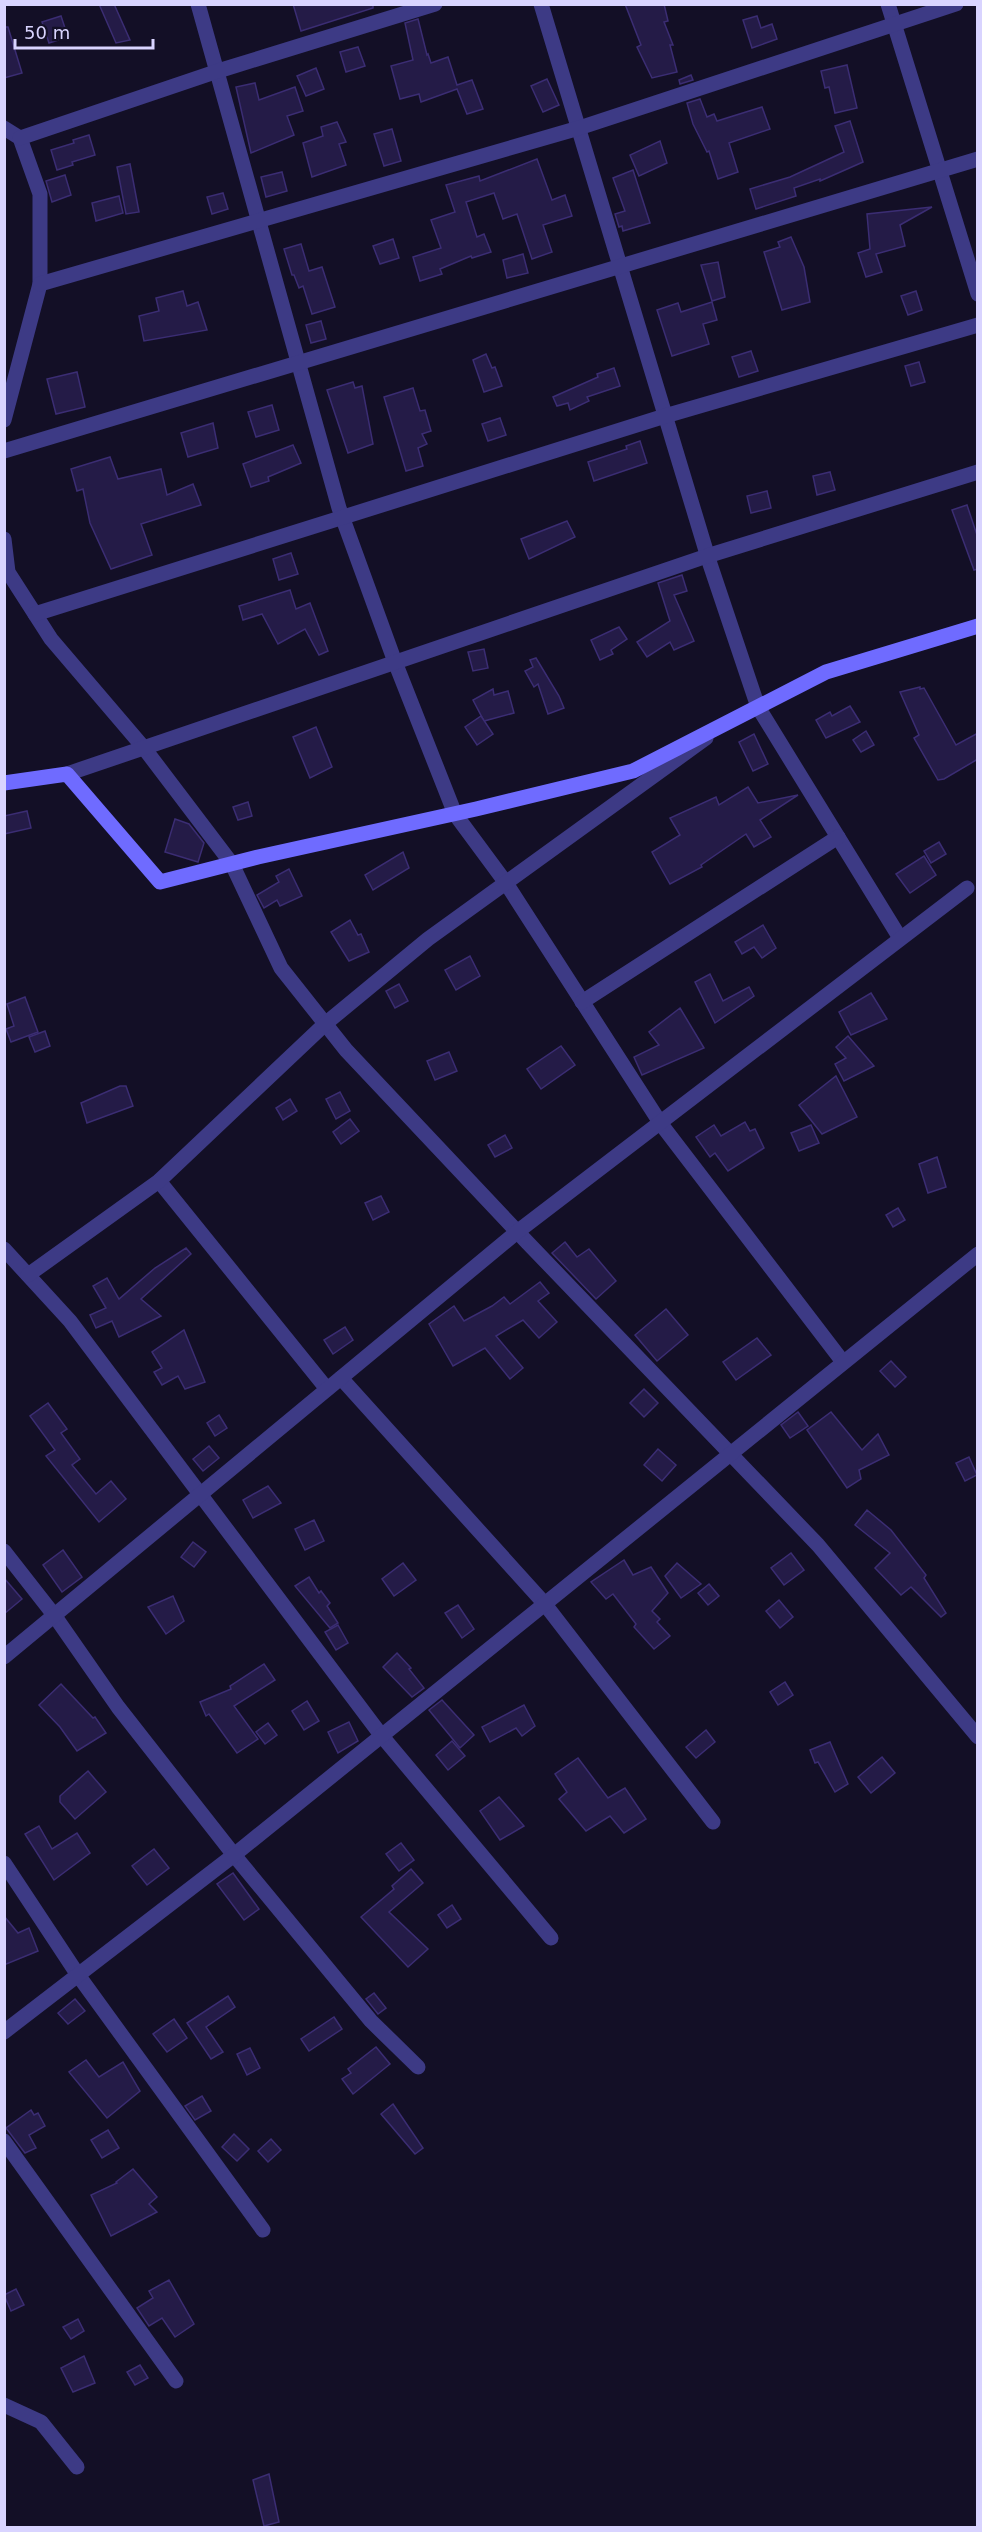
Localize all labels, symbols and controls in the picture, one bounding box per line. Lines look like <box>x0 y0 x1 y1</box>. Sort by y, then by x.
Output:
scale bar <box>15 12 153 50</box>
text: 50 m <box>24 22 70 43</box>

